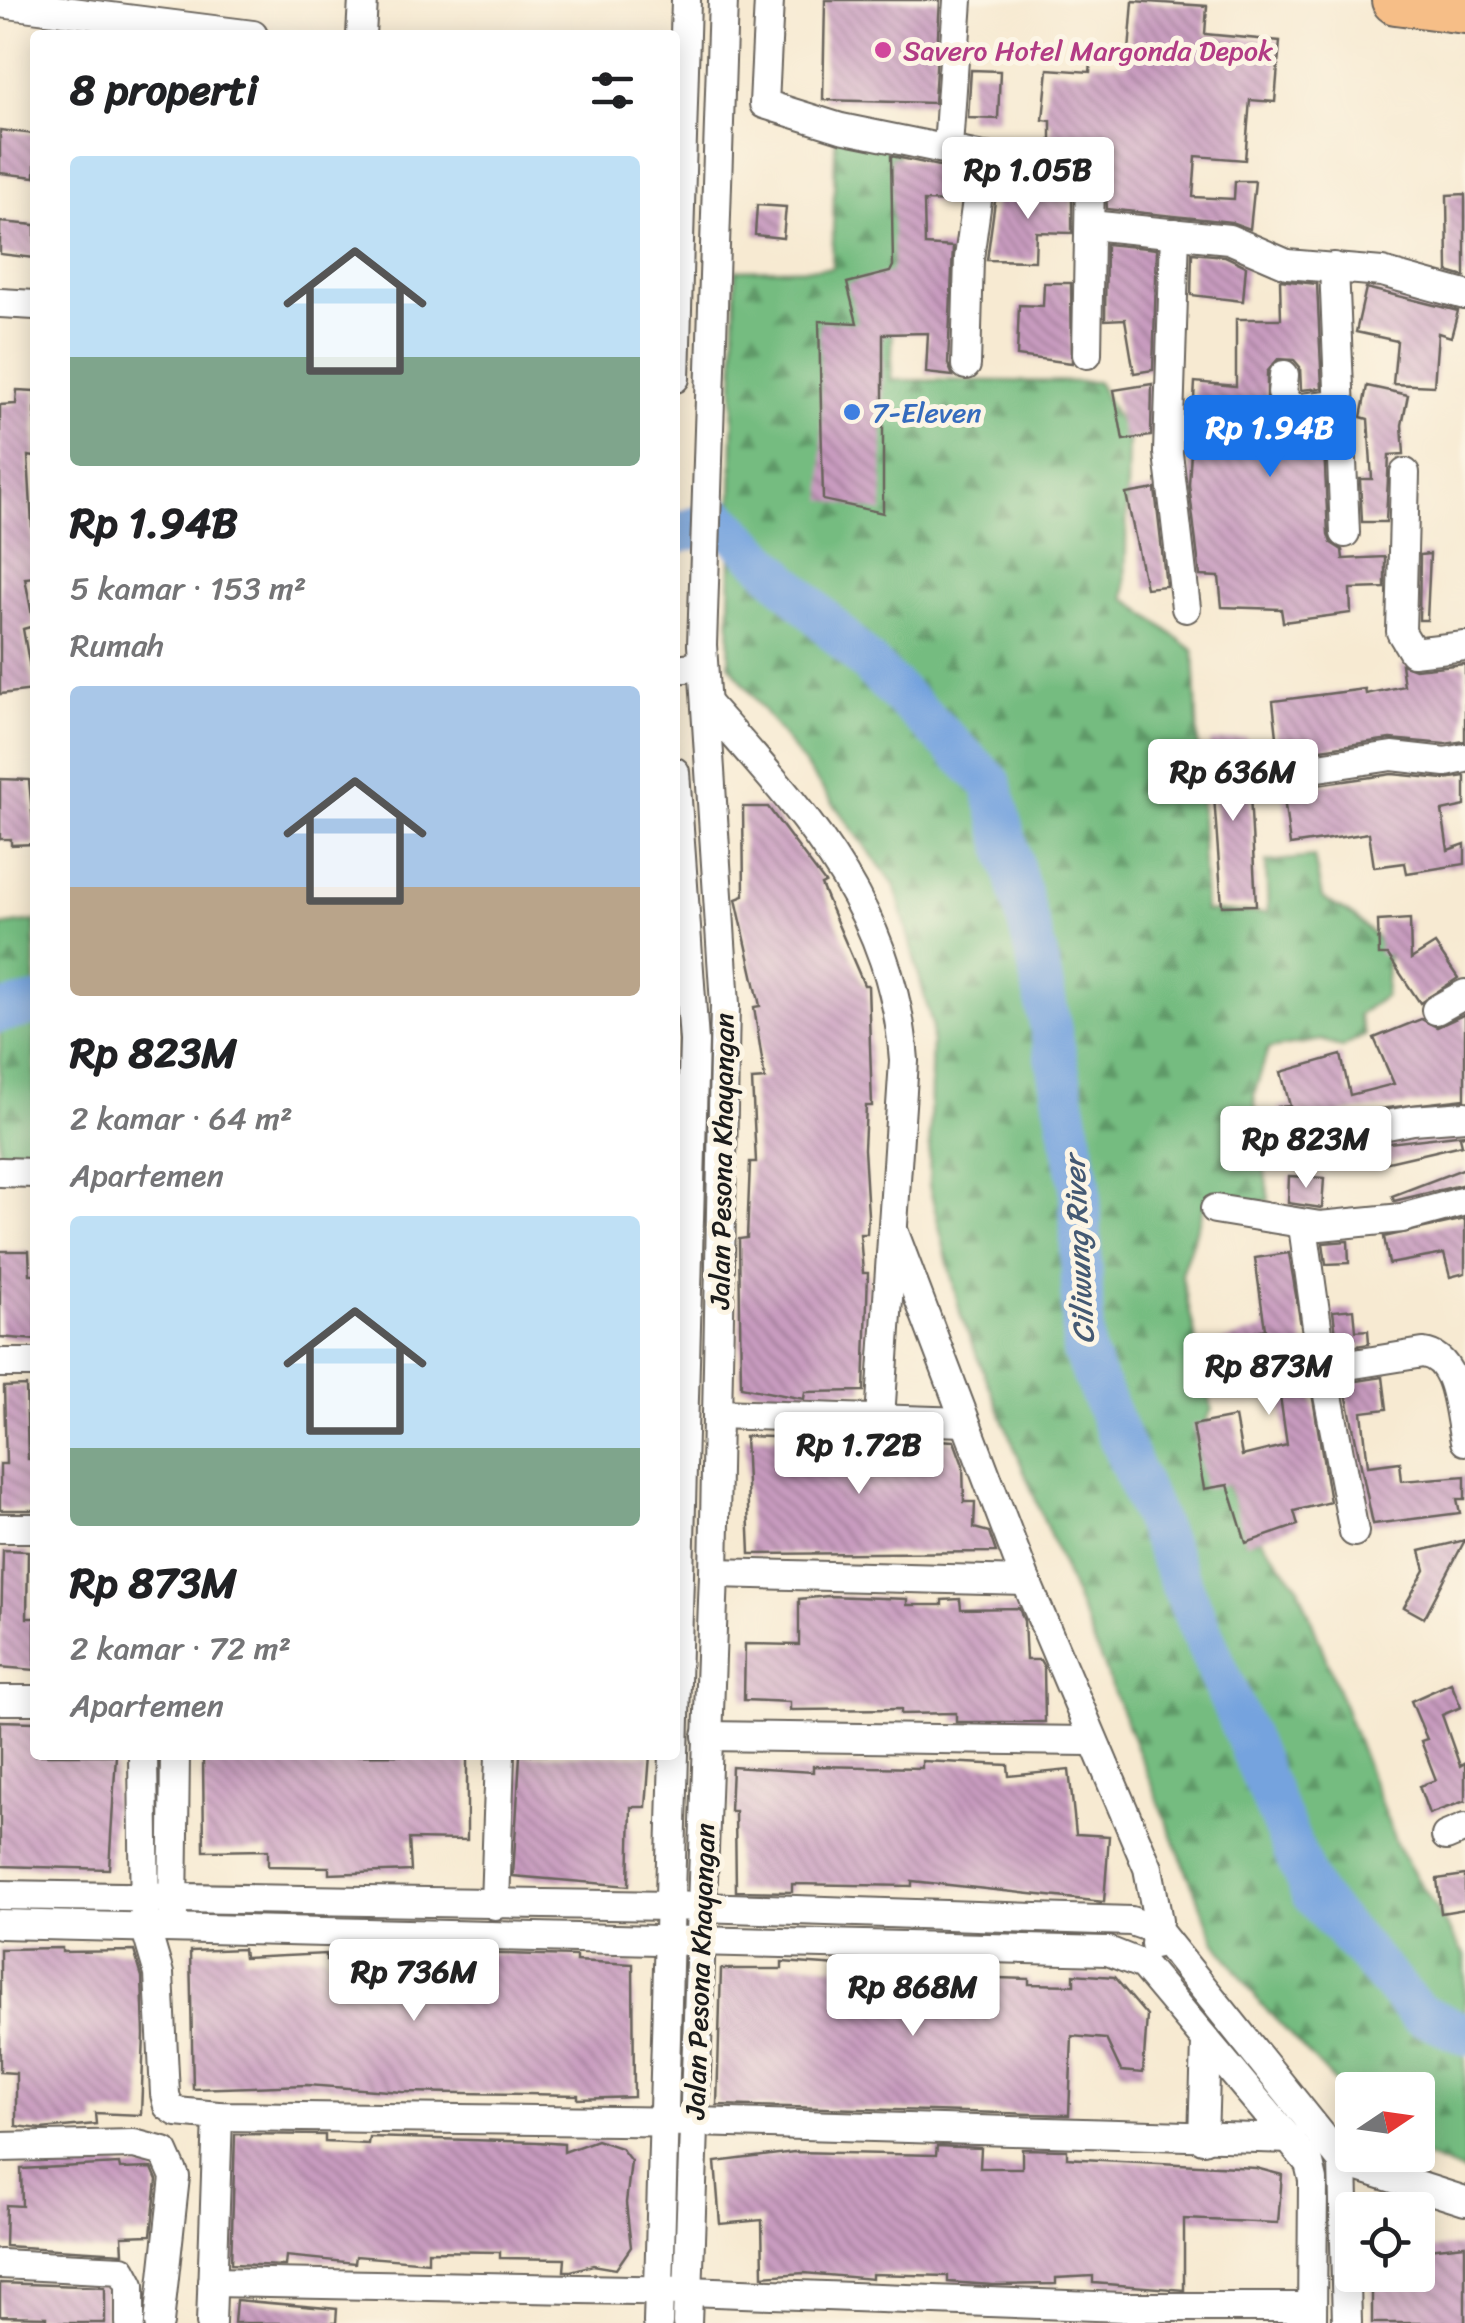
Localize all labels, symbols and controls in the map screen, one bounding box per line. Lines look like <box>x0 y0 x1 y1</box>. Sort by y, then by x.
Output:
place label: Savero Hotel Margonda Depok <box>903 26 1273 75</box>
marker: Savero Hotel Margonda Depok <box>872 39 894 61</box>
text: 8 properti <box>70 53 258 127</box>
icon: filters <box>585 63 640 118</box>
pin: Rp 1.05B <box>925 137 1131 222</box>
text: Rp 1.05B <box>964 141 1092 198</box>
icon: home <box>265 221 445 401</box>
place label: 7-Eleven <box>872 388 982 437</box>
pin: Rp 1.94B <box>1167 395 1373 480</box>
text: Rp 1.94B <box>1206 399 1334 456</box>
marker: 7-Eleven <box>841 401 863 423</box>
text: Rp 1.94B <box>70 486 238 560</box>
text: 5 kamar · 153 m² <box>70 560 306 617</box>
text: Rumah <box>70 617 164 674</box>
pin: Rp 636M <box>1141 739 1325 824</box>
text: Rp 636M <box>1170 743 1296 800</box>
icon: home <box>265 751 445 931</box>
street label: Jalan Pesona Khayangan <box>695 1012 749 1311</box>
text: Rp 823M <box>70 1016 237 1090</box>
text: 2 kamar · 64 m² <box>70 1090 292 1147</box>
pin: Rp 823M <box>1214 1106 1398 1191</box>
text: Rp 823M <box>1242 1110 1370 1167</box>
text: Apartemen <box>70 1147 224 1204</box>
water label: Ciliwung River <box>1047 1150 1111 1345</box>
icon: home <box>265 1281 445 1461</box>
pin: Rp 873M <box>1177 1333 1361 1418</box>
text: Rp 873M <box>1205 1337 1333 1394</box>
pin: Rp 1.72B <box>756 1412 962 1497</box>
text: Rp 1.72B <box>797 1416 921 1473</box>
text: Rp 873M <box>70 1546 237 1620</box>
text: 2 kamar · 72 m² <box>70 1620 291 1677</box>
text: Apartemen <box>70 1677 224 1734</box>
street label: Jalan Pesona Khayangan <box>670 1822 730 2121</box>
pin: Rp 736M <box>322 1939 506 2024</box>
text: Rp 736M <box>351 1943 477 2000</box>
pin: Rp 868M <box>821 1954 1005 2039</box>
text: Rp 868M <box>849 1958 977 2015</box>
north arrow <box>1335 2072 1435 2172</box>
map controls <box>1335 2072 1435 2292</box>
button: locate <box>1335 2192 1435 2292</box>

